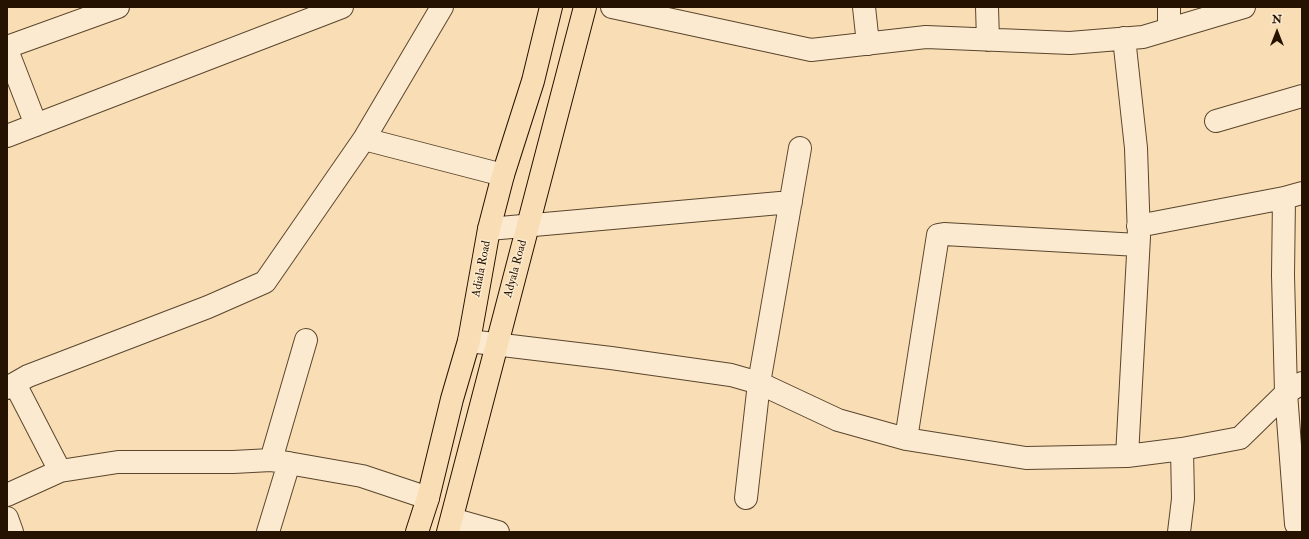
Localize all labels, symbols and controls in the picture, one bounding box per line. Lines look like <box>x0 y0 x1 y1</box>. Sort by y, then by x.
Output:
north arrow <box>1257 12 1297 52</box>
text: N <box>1272 13 1282 26</box>
street label: Adyala Road <box>501 238 531 300</box>
street label: Adiala Road <box>469 240 495 298</box>

